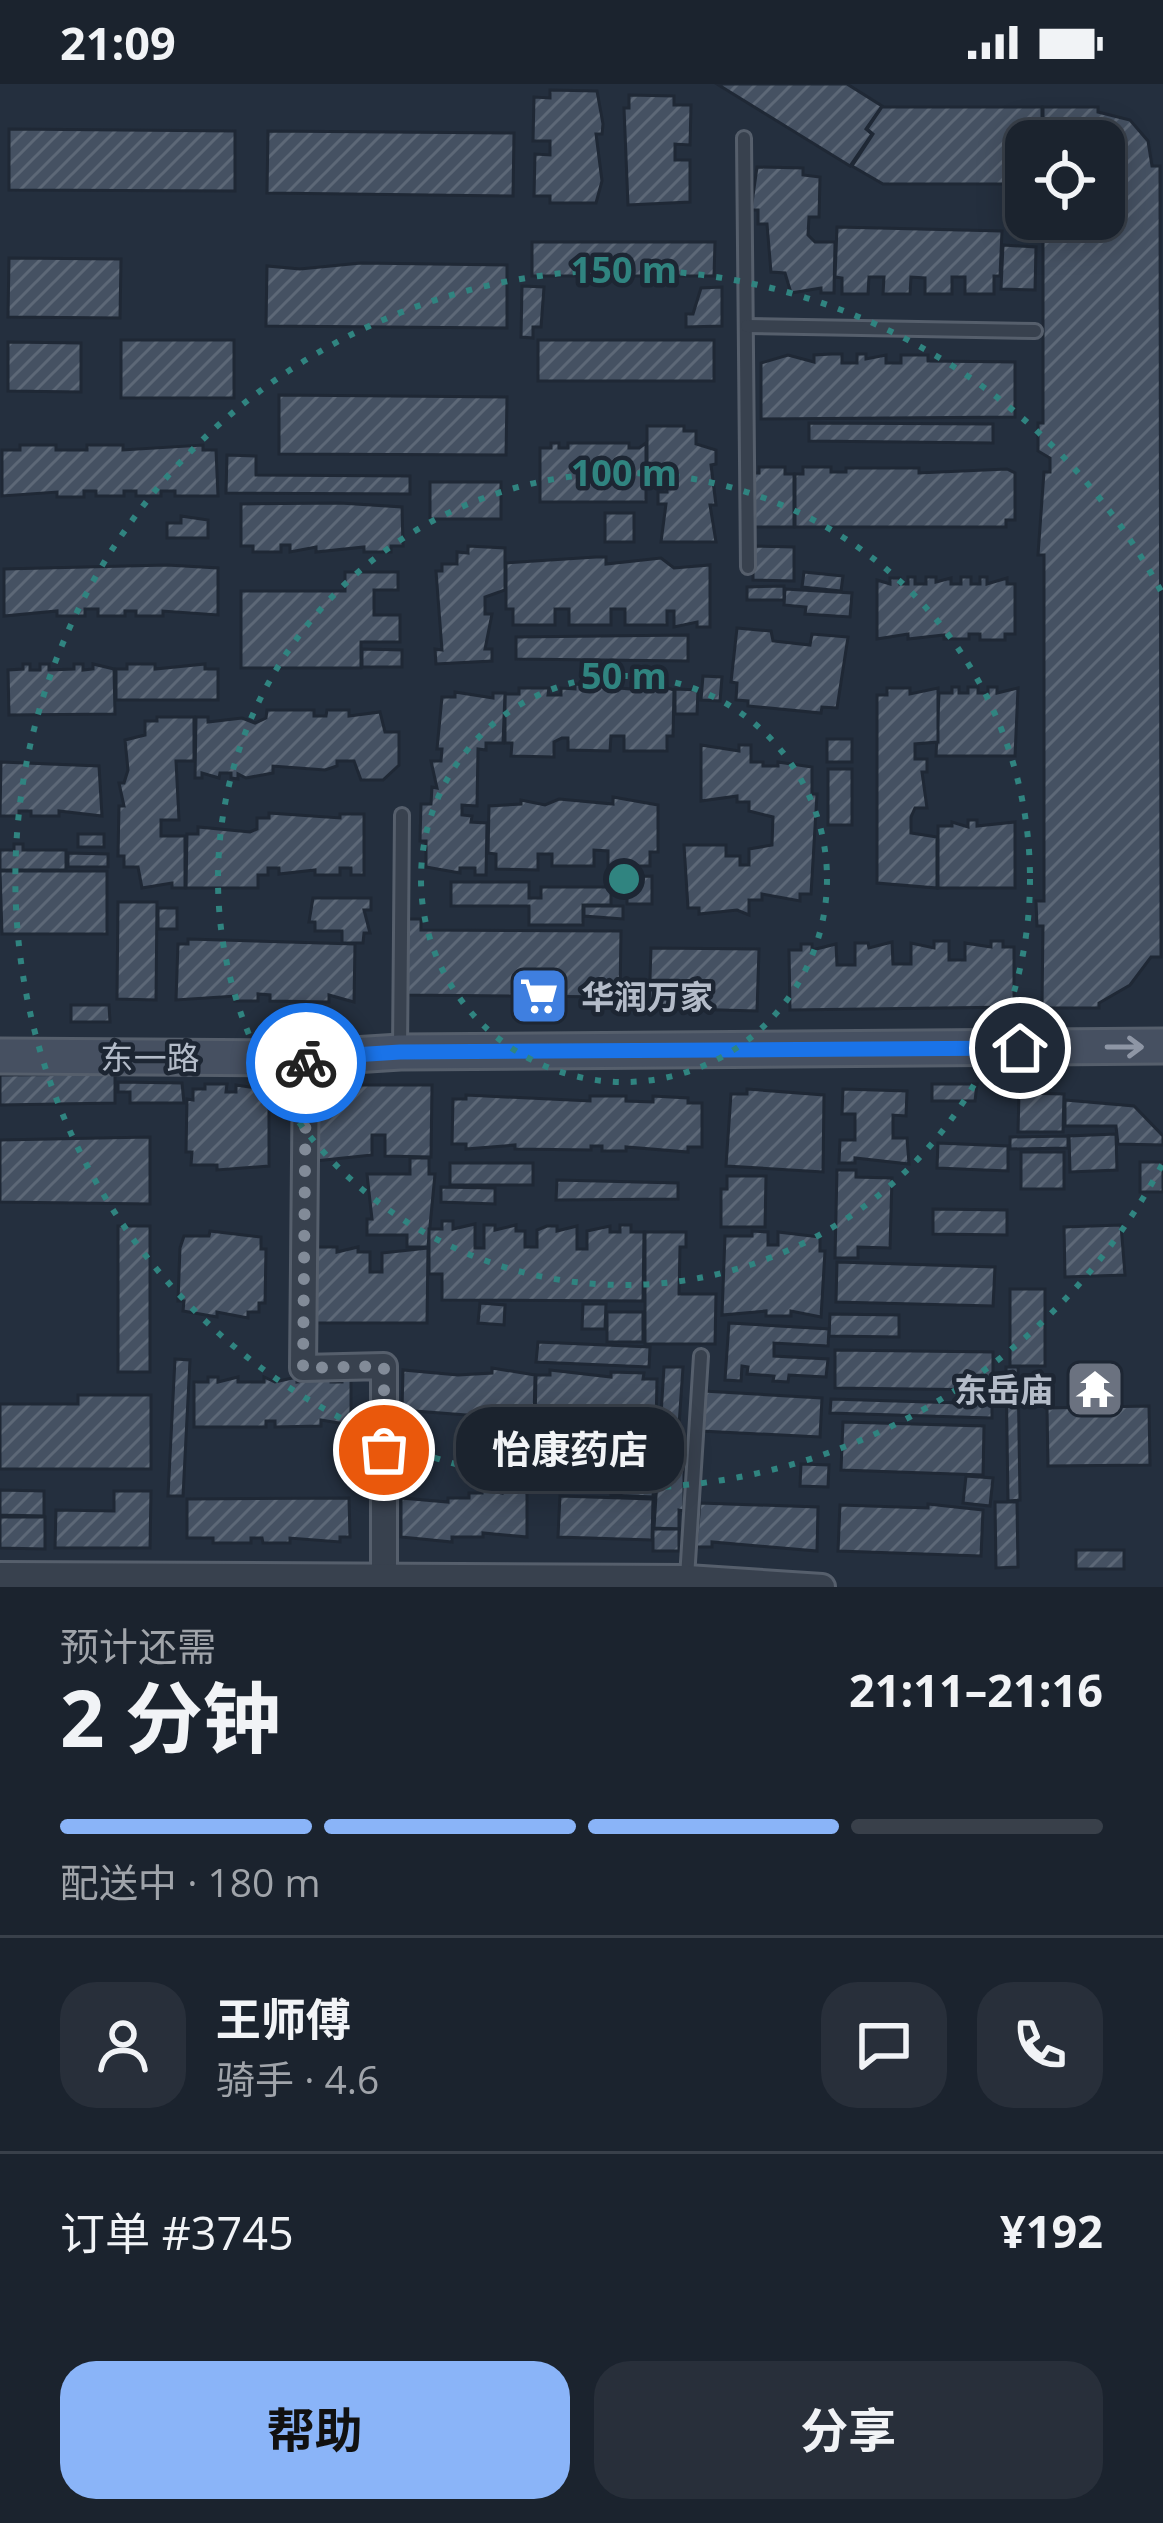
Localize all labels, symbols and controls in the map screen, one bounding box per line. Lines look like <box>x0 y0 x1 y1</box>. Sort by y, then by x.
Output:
text: 21:09 <box>60 12 176 73</box>
map controls <box>1005 120 1125 240</box>
button: locate <box>1005 120 1125 240</box>
text: 150 m <box>571 245 677 294</box>
text: 100 m <box>571 448 677 497</box>
text: 50 m <box>581 651 667 700</box>
centre of rings <box>603 858 645 900</box>
supermarket icon: 华润万家 <box>508 965 570 1027</box>
place label: 华润万家 <box>581 974 713 1019</box>
pin <box>969 997 1071 1099</box>
courier <box>246 1003 366 1123</box>
icon: home <box>987 1015 1053 1081</box>
icon: bike <box>273 1030 339 1096</box>
street label: 东一路 <box>101 1035 200 1080</box>
one-way arrow <box>1105 1036 1144 1058</box>
temple icon: 东岳庙 <box>1064 1358 1126 1420</box>
place label: 东岳庙 <box>954 1367 1053 1412</box>
pin <box>333 1399 435 1501</box>
callout: 怡康药店 <box>456 1408 684 1492</box>
icon: bag <box>351 1417 417 1483</box>
text: 怡康药店 <box>492 1422 648 1475</box>
text: 预计还需 <box>60 1619 216 1672</box>
text: 21:11–21:16 <box>849 1659 1103 1720</box>
text: 2 分钟 <box>60 1664 281 1770</box>
text: 配送中 · 180 m <box>60 1855 321 1908</box>
button: person <box>60 1982 186 2108</box>
button: chat <box>821 1982 947 2108</box>
button: phone <box>977 1982 1103 2108</box>
text: 王师傅 <box>216 1988 351 2049</box>
text: 骑手 · 4.6 <box>216 2052 379 2105</box>
text: ¥192 <box>1000 2200 1103 2261</box>
text: 订单 #3745 <box>60 2202 294 2263</box>
button: 帮助 <box>60 2361 570 2499</box>
button: 分享 <box>594 2361 1103 2499</box>

